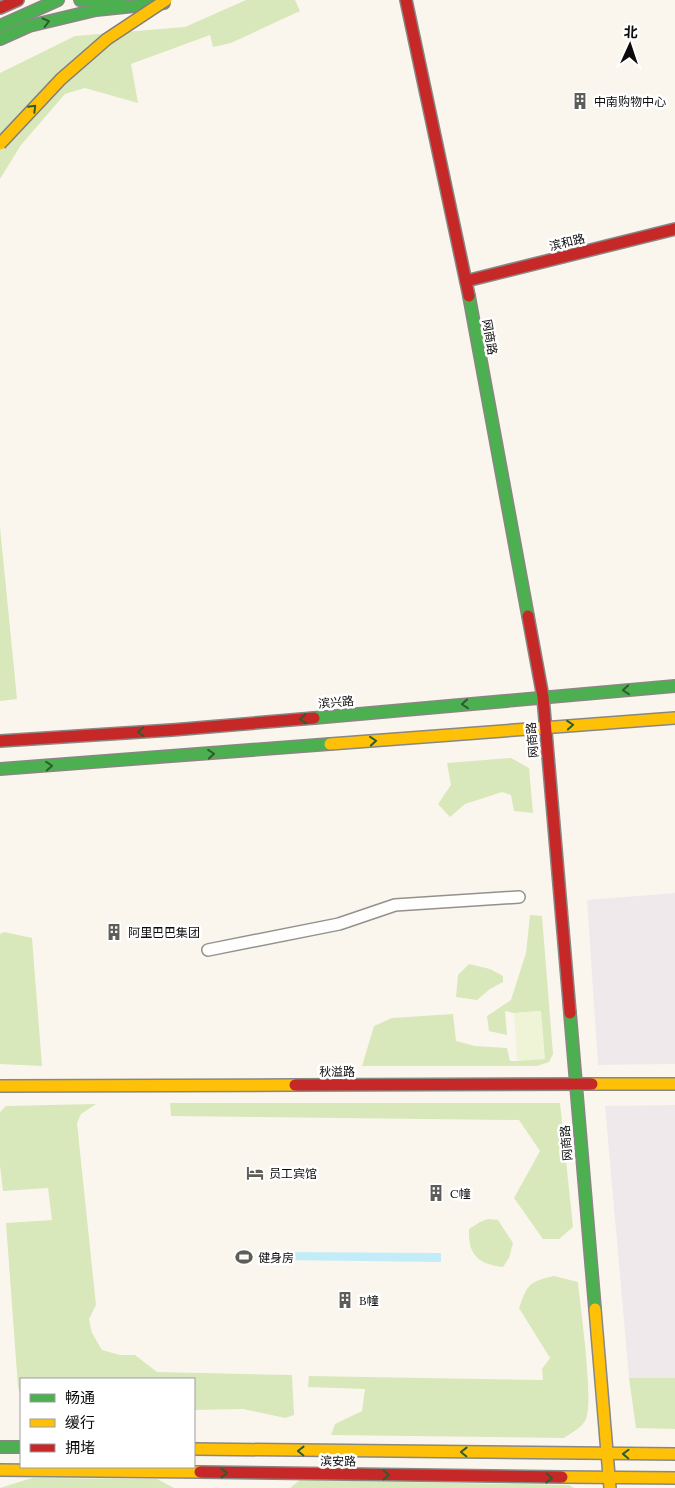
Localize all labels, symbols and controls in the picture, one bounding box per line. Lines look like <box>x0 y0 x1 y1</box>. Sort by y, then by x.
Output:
one-way arrow <box>41 17 50 28</box>
north arrow <box>605 20 655 70</box>
text: 北 <box>623 23 638 41</box>
building icon: 中南购物中心 <box>570 91 590 111</box>
place label: 中南购物中心 <box>594 94 666 109</box>
one-way arrow <box>27 105 36 114</box>
street label: 滨和路 <box>548 230 586 254</box>
street label: 网商路 <box>479 318 501 356</box>
one-way arrow <box>622 685 630 696</box>
street label: 滨兴路 <box>317 693 355 711</box>
one-way arrow <box>460 698 468 709</box>
one-way arrow <box>298 713 306 724</box>
one-way arrow <box>566 720 574 731</box>
street label: 网商路 <box>523 721 541 759</box>
one-way arrow <box>136 727 144 738</box>
one-way arrow <box>369 735 377 746</box>
one-way arrow <box>207 748 215 759</box>
one-way arrow <box>45 761 53 772</box>
building icon: 阿里巴巴集团 <box>104 922 124 942</box>
place label: 阿里巴巴集团 <box>128 925 200 940</box>
street label: 秋溢路 <box>319 1064 355 1079</box>
street label: 网商路 <box>557 1124 575 1162</box>
hotel icon: 员工宾馆 <box>245 1163 265 1183</box>
place label: 员工宾馆 <box>269 1166 317 1181</box>
building icon: C幢 <box>426 1183 446 1203</box>
place label: C幢 <box>450 1186 470 1201</box>
sports icon: 健身房 <box>234 1247 254 1267</box>
place label: 健身房 <box>258 1250 294 1265</box>
building icon: B幢 <box>335 1290 355 1310</box>
place label: B幢 <box>359 1293 378 1308</box>
legend <box>20 1378 195 1468</box>
text: 畅通 <box>65 1388 95 1407</box>
text: 缓行 <box>65 1413 95 1432</box>
text: 拥堵 <box>65 1438 95 1457</box>
one-way arrow <box>297 1446 305 1456</box>
one-way arrow <box>460 1447 468 1458</box>
one-way arrow <box>622 1448 630 1459</box>
street label: 滨安路 <box>320 1453 356 1469</box>
one-way arrow <box>220 1468 228 1478</box>
one-way arrow <box>382 1470 390 1480</box>
one-way arrow <box>545 1473 553 1483</box>

